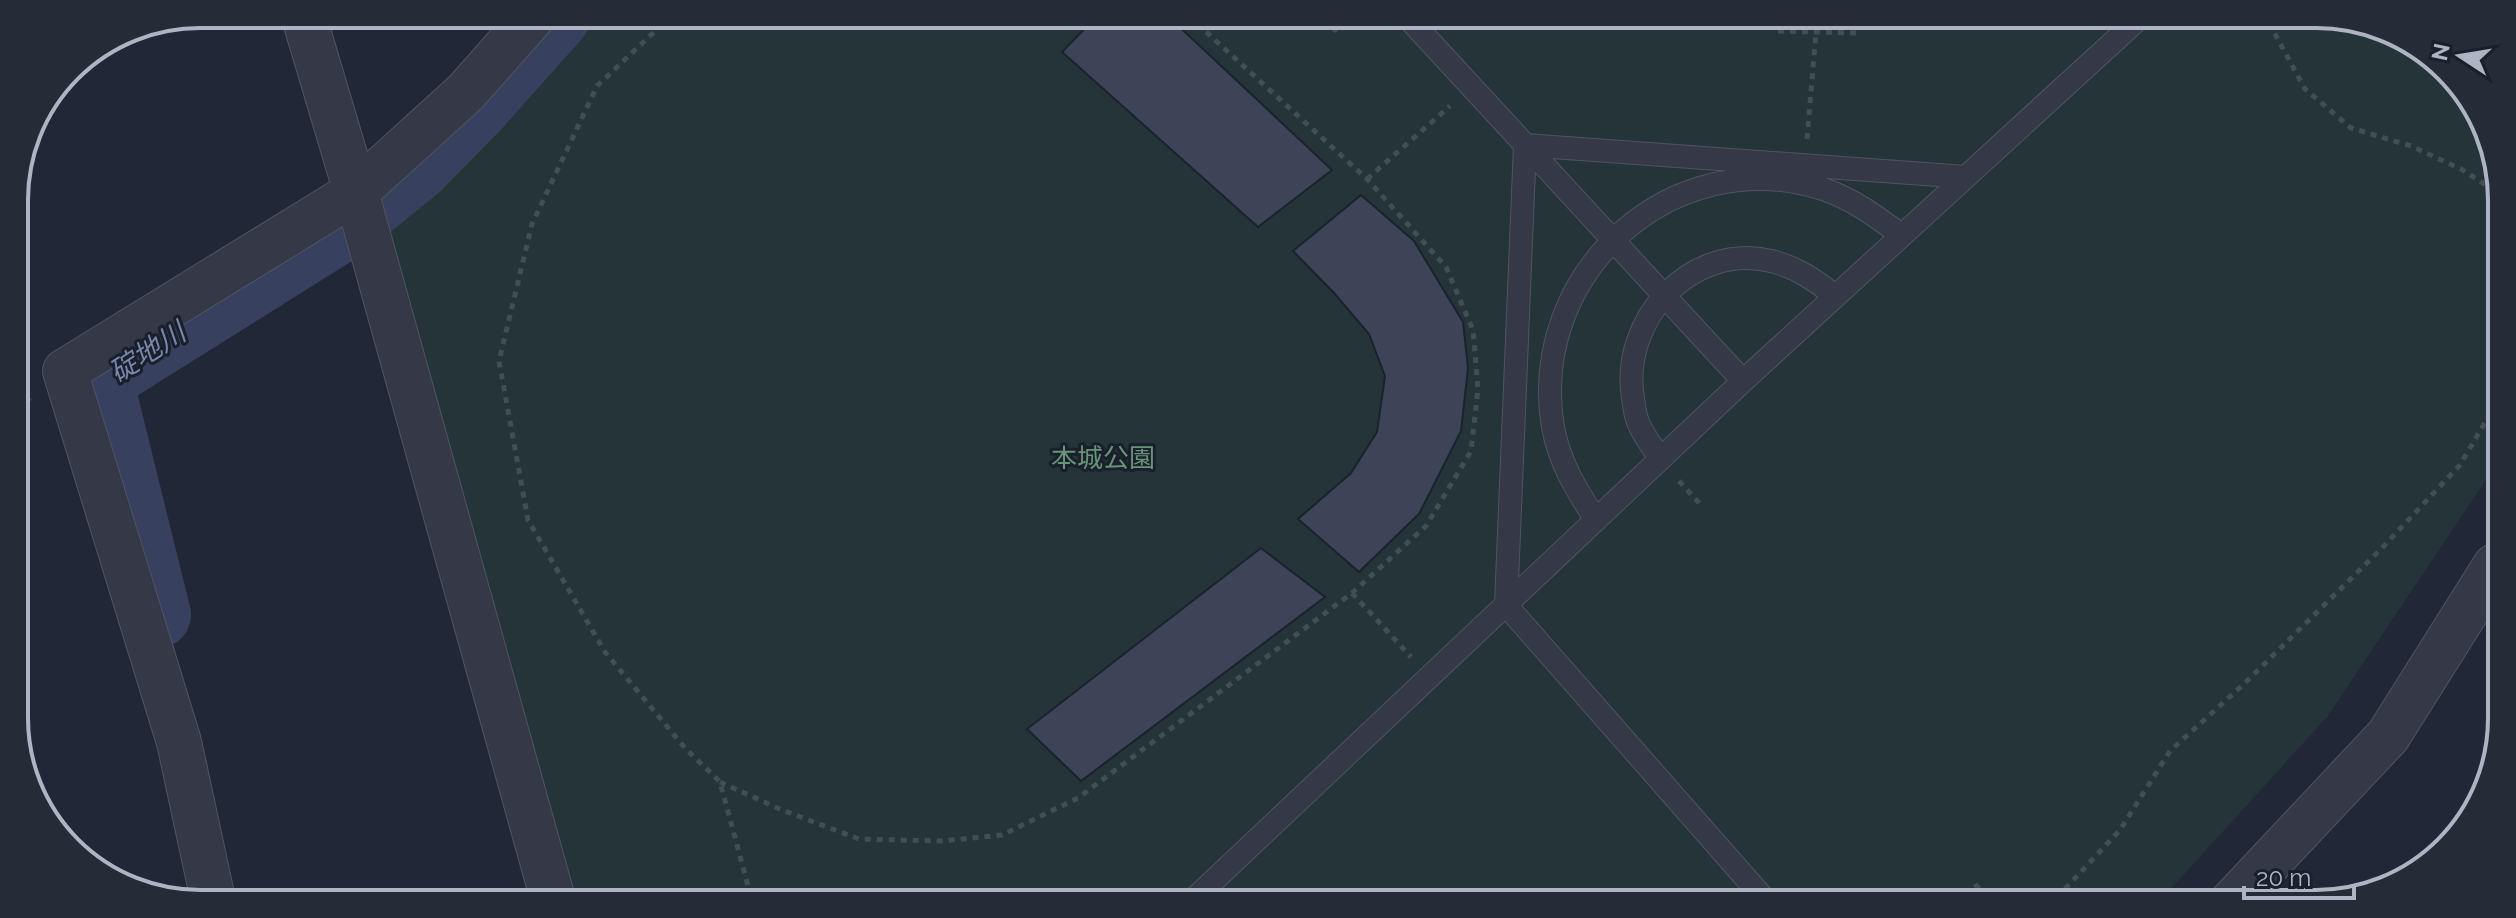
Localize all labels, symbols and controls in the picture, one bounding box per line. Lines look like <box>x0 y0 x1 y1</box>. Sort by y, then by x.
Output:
north arrow <box>2420 16 2500 96</box>
text: N <box>2426 41 2455 63</box>
water label: 碇地川 <box>103 314 194 389</box>
park label: 本城公園 <box>1051 443 1155 473</box>
scale bar <box>2244 850 2354 900</box>
text: 20 m <box>2256 863 2311 892</box>

